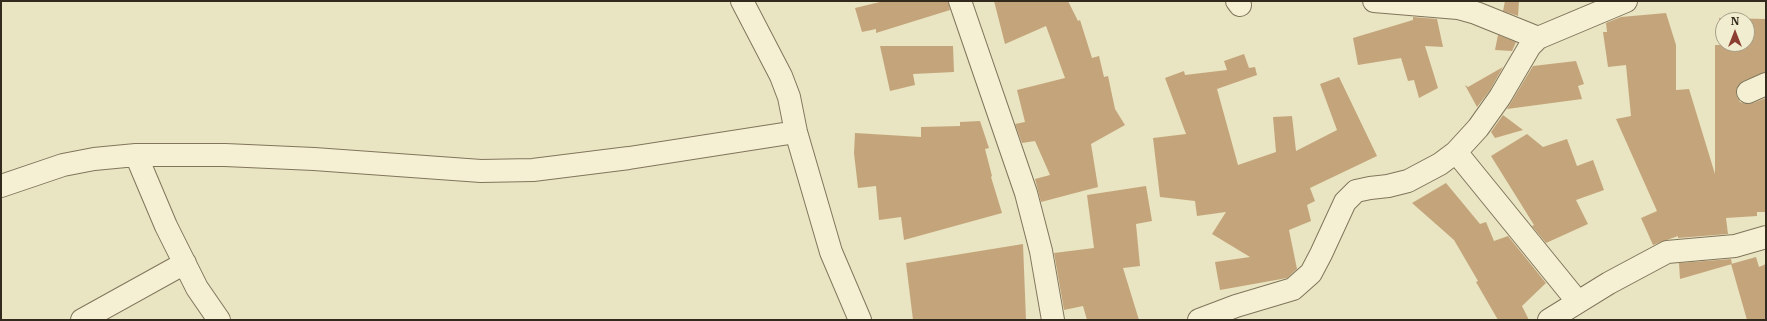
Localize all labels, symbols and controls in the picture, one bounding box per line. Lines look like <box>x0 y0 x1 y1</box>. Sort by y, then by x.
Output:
north arrow <box>1715 12 1755 52</box>
text: N <box>1731 14 1739 28</box>

